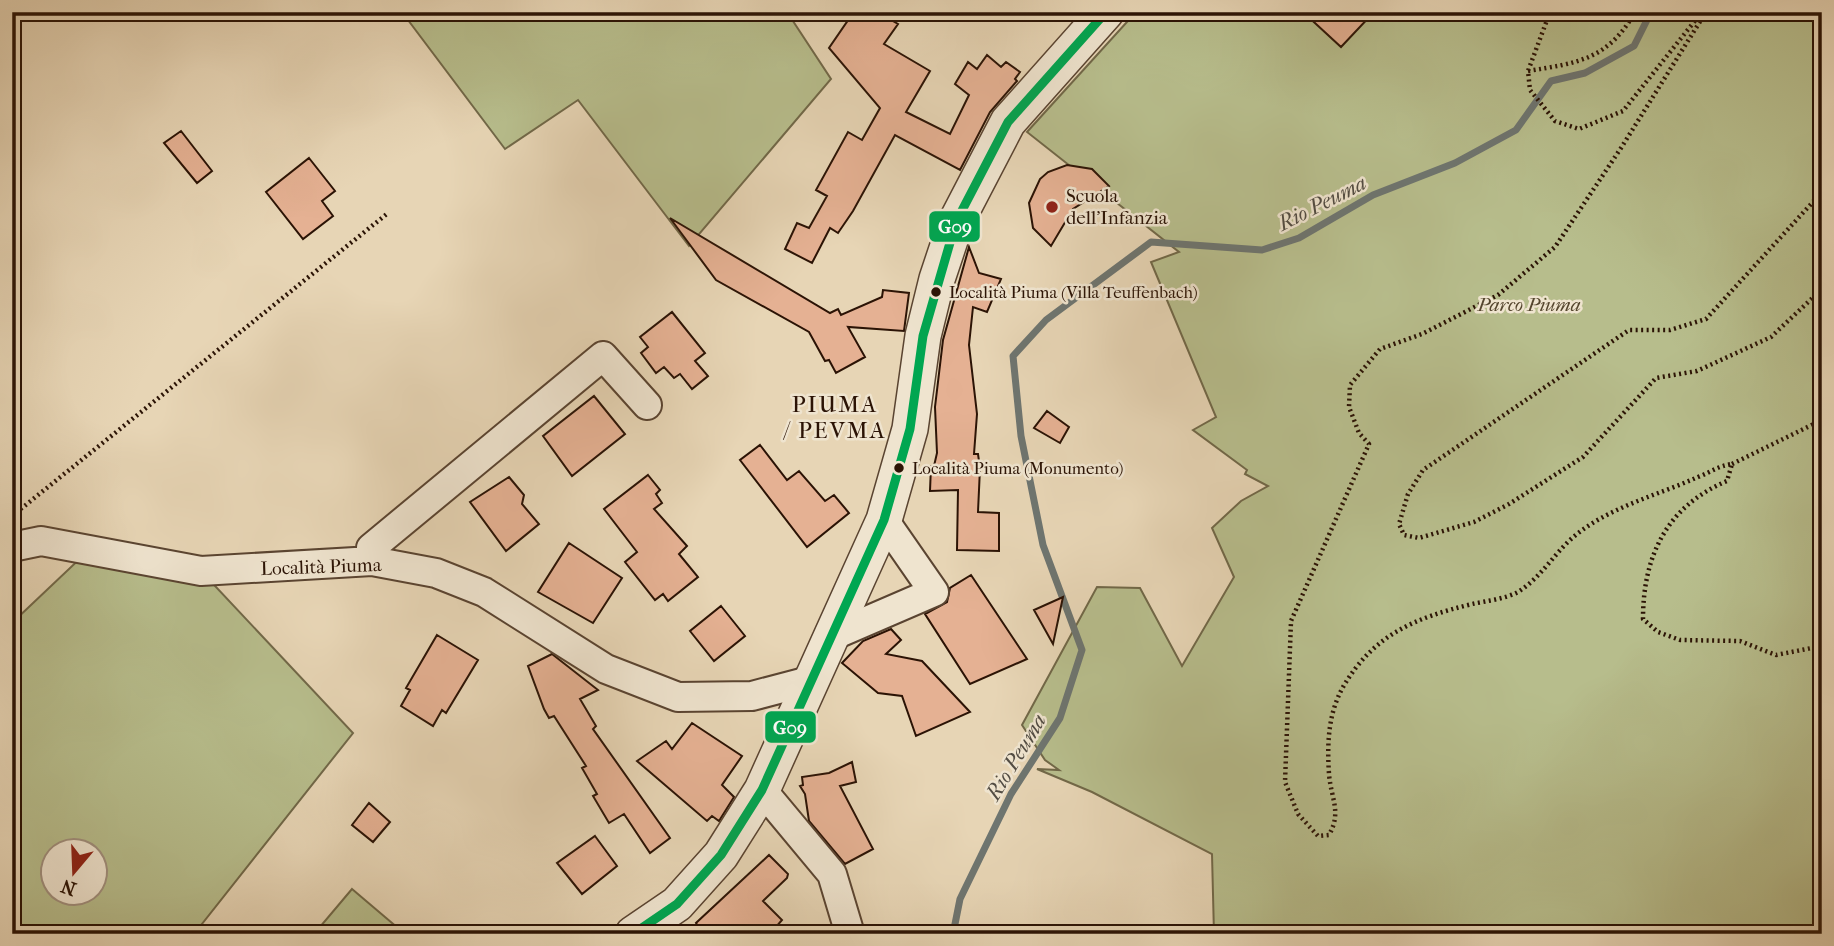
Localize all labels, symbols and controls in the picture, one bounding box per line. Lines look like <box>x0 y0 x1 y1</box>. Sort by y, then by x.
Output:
water label: Rio Peuma <box>1272 171 1370 236</box>
place label: Scuola dell'Infanzia <box>1066 185 1168 229</box>
marker: Scuola dell'Infanzia <box>1044 199 1060 215</box>
line badge: G09 <box>928 210 981 243</box>
text: G09 <box>938 216 972 238</box>
place label: Località Piuma (Villa Teuffenbach) <box>949 282 1198 302</box>
marker: Località Piuma (Villa Teuffenbach) <box>929 285 943 299</box>
park label: Parco Piuma <box>1476 294 1581 316</box>
district label: PIUMA / PEVMA <box>782 391 887 444</box>
place label: Località Piuma (Monumento) <box>912 458 1124 478</box>
marker: Località Piuma (Monumento) <box>892 461 906 475</box>
street label: Località Piuma <box>260 554 382 580</box>
line badge: G09 <box>764 710 817 744</box>
water label: Rio Peuma <box>980 710 1051 806</box>
text: G09 <box>773 717 807 739</box>
north arrow <box>38 838 108 908</box>
text: N <box>58 874 79 900</box>

